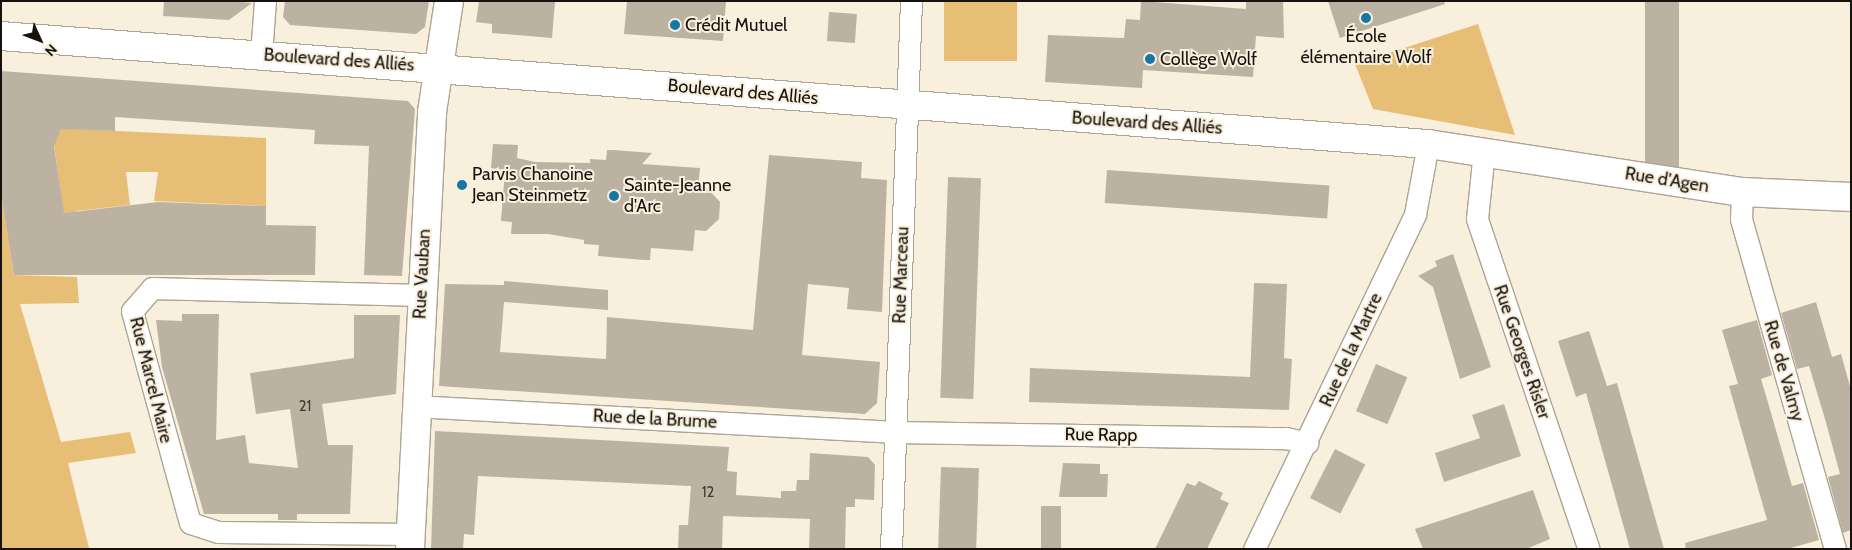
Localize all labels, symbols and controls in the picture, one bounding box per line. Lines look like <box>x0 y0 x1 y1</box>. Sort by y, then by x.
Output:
marker: École élémentaire Wolf <box>1360 12 1372 24</box>
place label: Crédit Mutuel <box>685 14 787 36</box>
north arrow <box>15 15 65 65</box>
marker: Crédit Mutuel <box>669 19 681 31</box>
place label: École élémentaire Wolf <box>1300 26 1432 68</box>
text: N <box>41 40 61 60</box>
street label: Boulevard des Alliés <box>263 44 415 76</box>
place label: Collège Wolf <box>1160 48 1257 70</box>
marker: Collège Wolf <box>1144 53 1156 65</box>
street label: Boulevard des Alliés <box>667 75 819 109</box>
street label: Boulevard des Alliés <box>1071 107 1223 139</box>
street label: Rue d'Agen <box>1623 163 1711 197</box>
place label: Parvis Chanoine Jean Steinmetz <box>472 164 593 206</box>
place label: Sainte-Jeanne d'Arc <box>624 175 731 218</box>
marker: Parvis Chanoine Jean Steinmetz <box>456 179 468 191</box>
marker: Sainte-Jeanne d'Arc <box>608 190 620 202</box>
street label: Rue Marceau <box>889 226 913 324</box>
street label: Rue Vauban <box>409 228 435 320</box>
street label: Rue Georges Risler <box>1489 282 1555 422</box>
street label: Rue de la Martre <box>1315 290 1387 410</box>
street label: Rue Marcel Maire <box>125 315 177 445</box>
street label: Rue de Valmy <box>1759 318 1809 424</box>
house number: 21 <box>299 398 311 416</box>
street label: Rue de la Brume <box>592 405 718 433</box>
street label: Rue Rapp <box>1064 424 1138 446</box>
house number: 12 <box>702 484 714 502</box>

